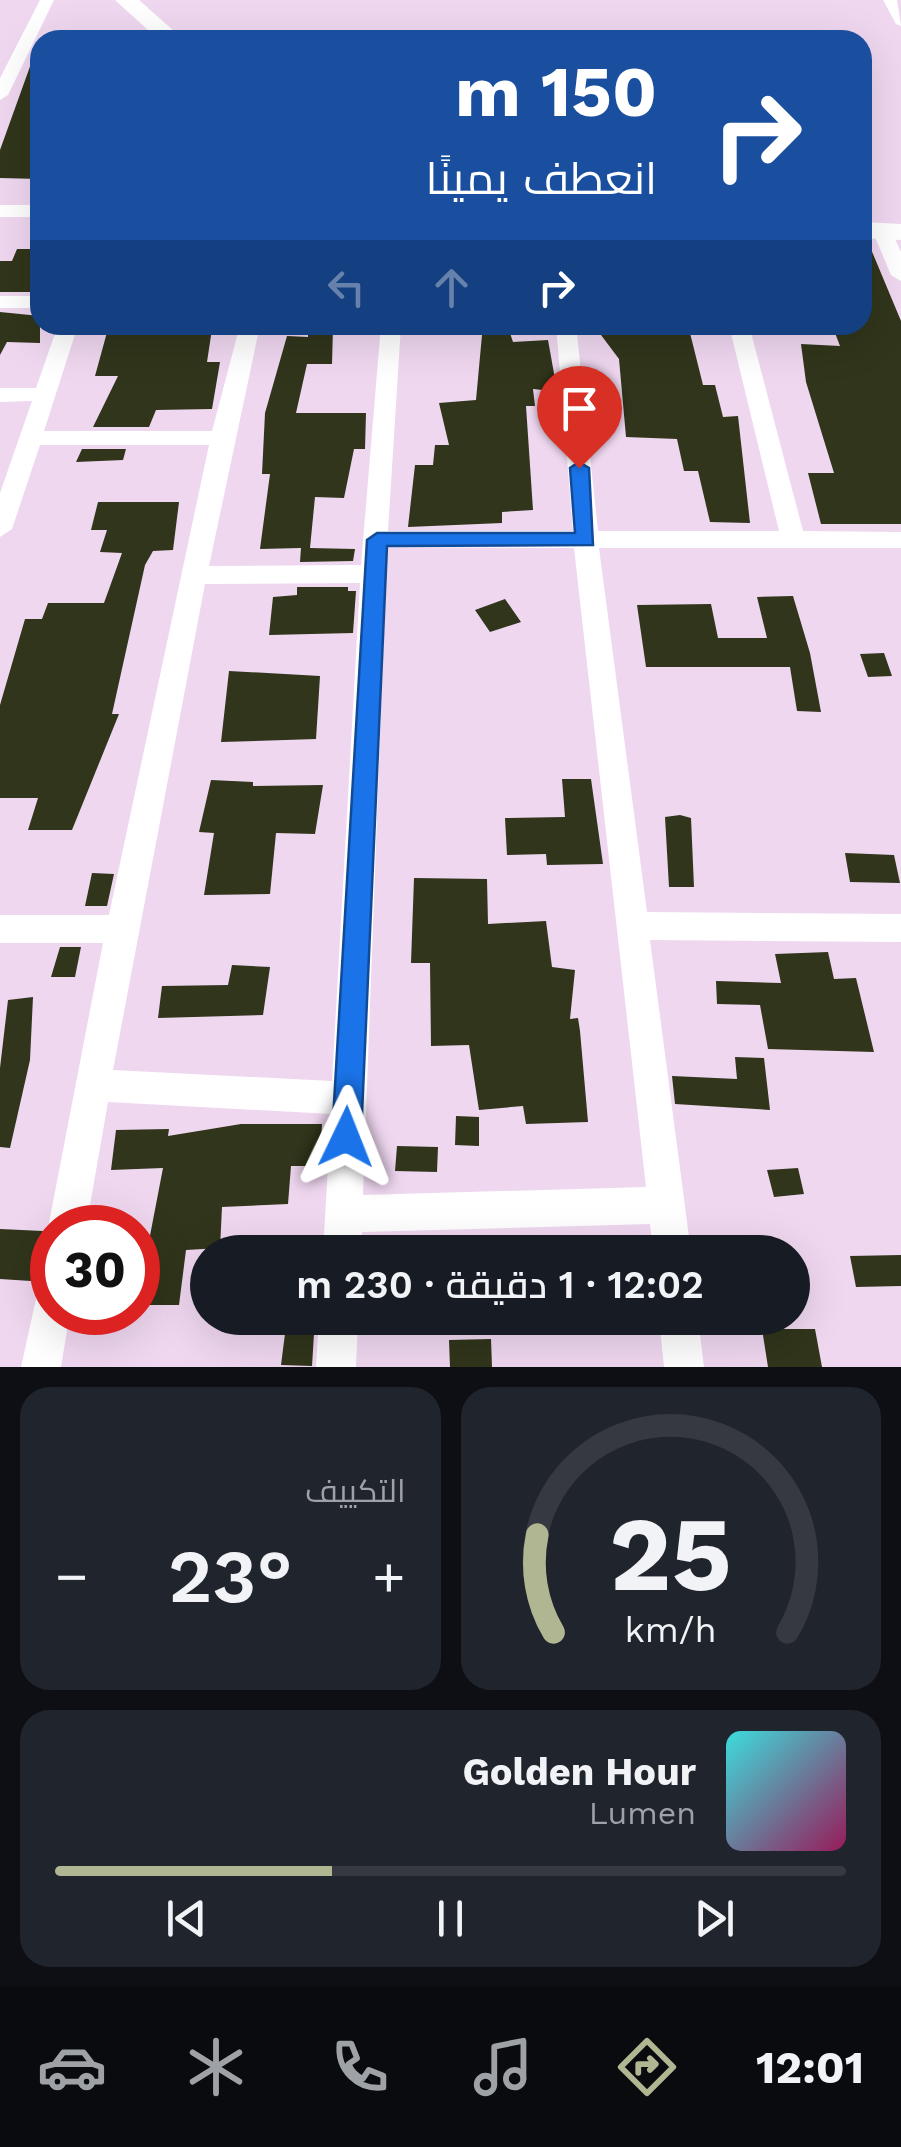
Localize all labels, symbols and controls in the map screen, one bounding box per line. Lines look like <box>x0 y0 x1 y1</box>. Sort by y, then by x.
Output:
text: 150 m <box>455 51 657 133</box>
icon: right <box>692 70 822 200</box>
text: انعطف يمينًا <box>426 152 657 205</box>
icon: left <box>319 260 374 315</box>
icon: ahead <box>424 260 479 315</box>
icon: right <box>529 260 584 315</box>
pin <box>537 366 622 469</box>
icon: arrive <box>552 381 607 436</box>
position arrow <box>294 1085 398 1189</box>
speed limit sign: 30 <box>30 1205 160 1335</box>
text: 12:02 · 1 دقيقة · 230 m <box>296 1263 704 1307</box>
text: التكييف <box>305 1472 406 1510</box>
text: 25 <box>609 1493 732 1615</box>
text: 23° <box>168 1532 293 1620</box>
text: − <box>55 1544 88 1608</box>
text: + <box>372 1544 406 1608</box>
text: km/h <box>625 1609 717 1651</box>
text: Golden Hour <box>462 1750 696 1794</box>
text: Lumen <box>589 1794 696 1832</box>
icon: previous <box>159 1891 214 1946</box>
icon: pause <box>423 1891 478 1946</box>
icon: next <box>687 1891 742 1946</box>
icon: car <box>37 2032 107 2102</box>
icon: climate <box>181 2032 251 2102</box>
icon: phone <box>325 2032 395 2102</box>
icon: music <box>468 2032 538 2102</box>
icon: directions <box>612 2032 682 2102</box>
text: 12:01 <box>756 2041 864 2094</box>

